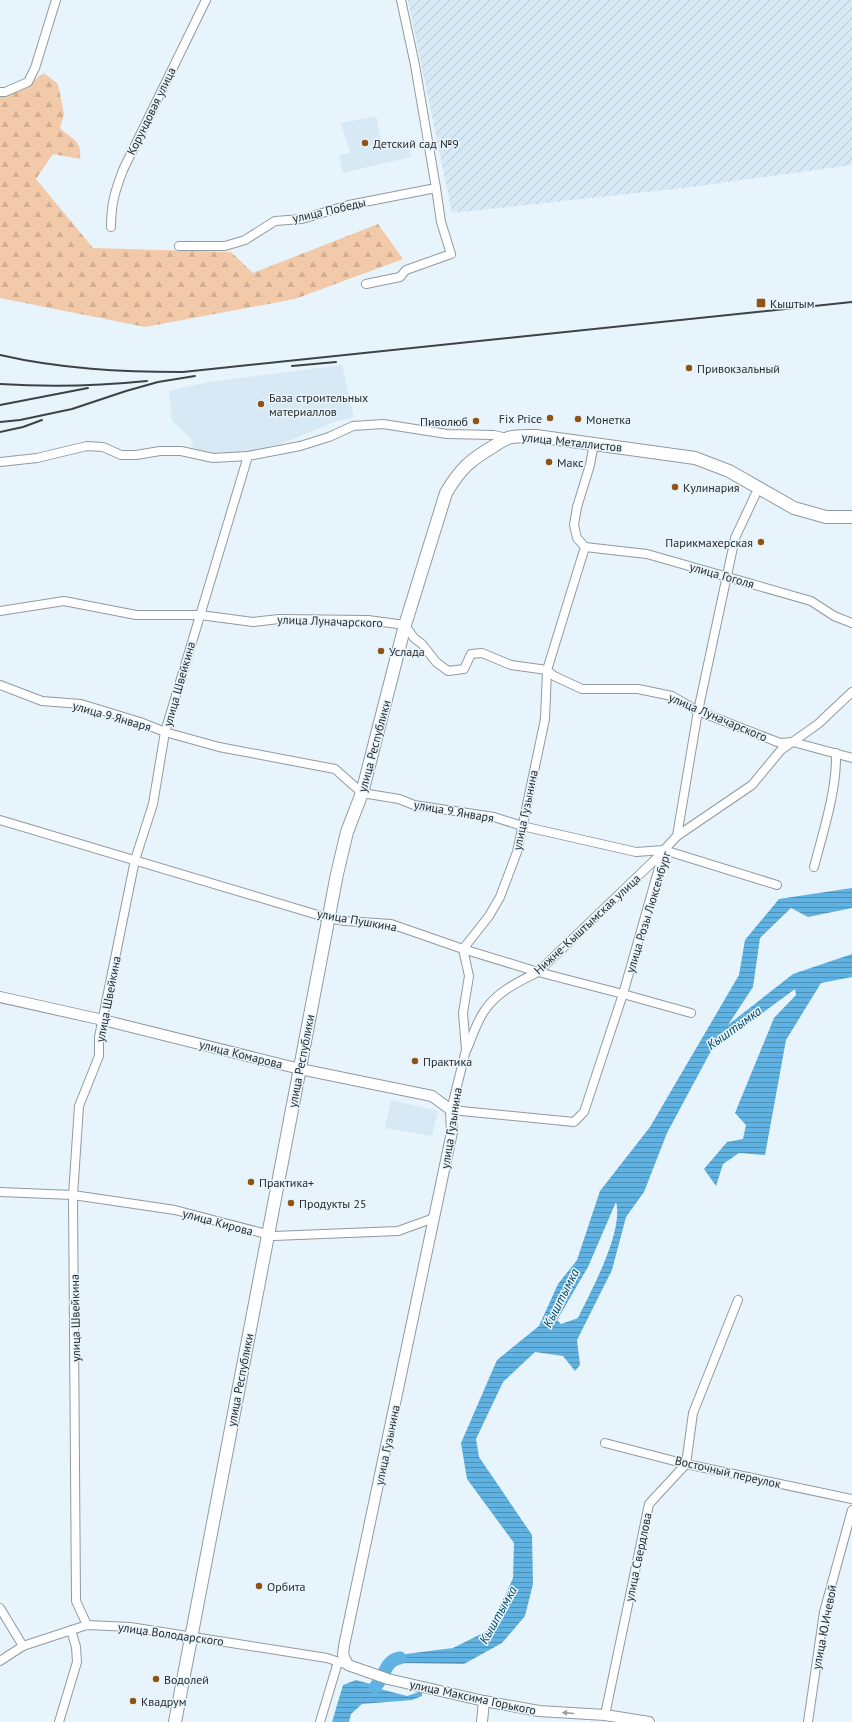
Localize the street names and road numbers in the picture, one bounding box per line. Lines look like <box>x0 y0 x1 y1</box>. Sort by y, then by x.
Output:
street label: Корундовая улица <box>123 65 179 157</box>
street label: улица Победы <box>291 194 367 226</box>
street label: улица Металлистов <box>521 429 623 455</box>
street label: улица Гоголя <box>688 559 756 591</box>
street label: улица Луначарского <box>277 612 383 630</box>
street label: улица Швейкина <box>160 640 198 728</box>
street label: улица Луначарского <box>666 689 770 745</box>
street label: улица 9 Января <box>71 698 153 734</box>
street label: улица Республики <box>355 698 393 794</box>
street label: улица Гузынина <box>509 768 541 852</box>
street label: улица 9 Января <box>413 797 495 825</box>
street label: улица Розы Люксембург <box>622 849 674 975</box>
street label: Нижне-Кыштымская улица <box>531 871 644 977</box>
street label: улица Пушкина <box>316 906 398 934</box>
street label: улица Швейкина <box>92 955 124 1043</box>
street label: улица Республики <box>285 1013 317 1109</box>
street label: улица Комарова <box>198 1036 284 1072</box>
street label: улица Гузынина <box>437 1086 465 1170</box>
street label: улица Кирова <box>181 1205 255 1239</box>
street label: улица Швейкина <box>67 1274 83 1362</box>
street label: улица Республики <box>224 1332 256 1428</box>
street label: улица Гузынина <box>371 1403 403 1487</box>
street label: Восточный переулок <box>674 1453 783 1492</box>
street label: улица Свердлова <box>621 1511 655 1603</box>
street label: улица Ю.Ичевой <box>808 1583 840 1671</box>
street label: улица Володарского <box>117 1619 225 1649</box>
street label: улица Максима Горького <box>408 1676 538 1718</box>

